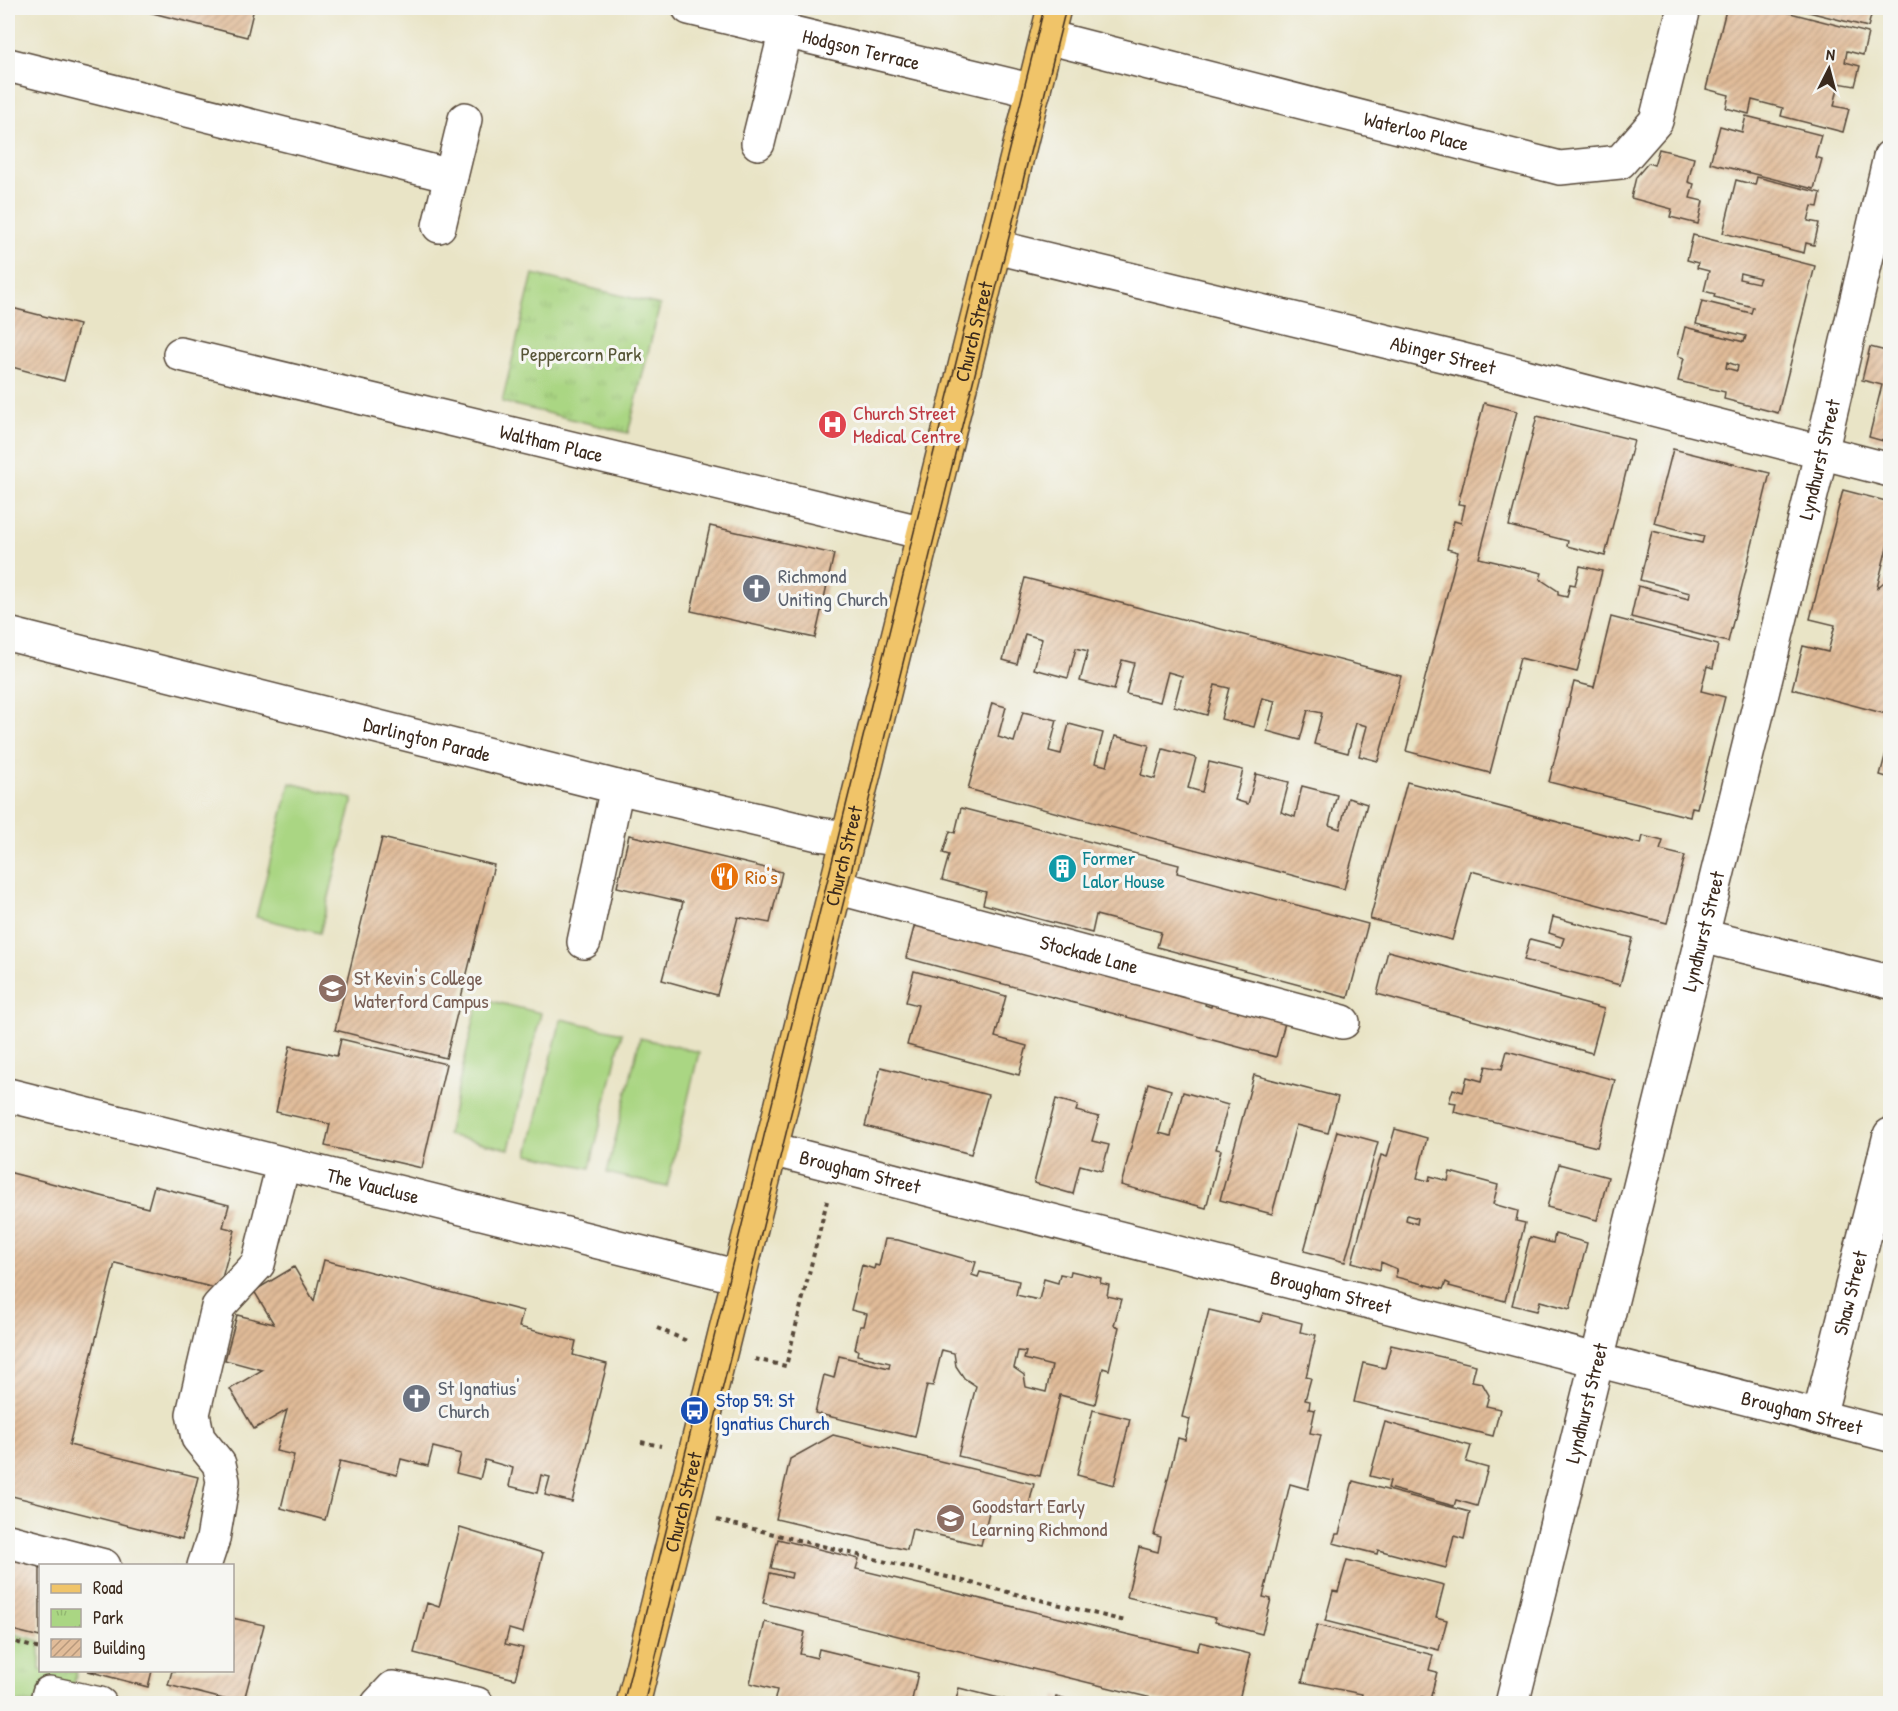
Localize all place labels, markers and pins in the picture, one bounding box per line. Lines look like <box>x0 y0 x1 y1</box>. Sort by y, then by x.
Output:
place label: Church Street Medical Centre <box>853 399 961 449</box>
hospital icon: Church Street Medical Centre <box>816 409 848 441</box>
place label: Richmond Uniting Church <box>778 562 888 612</box>
church icon: Richmond Uniting Church <box>741 572 773 604</box>
place label: Former Lalor House <box>1082 844 1165 894</box>
building icon: Former Lalor House <box>1046 853 1078 885</box>
restaurant icon: Rio's <box>708 861 740 893</box>
place label: Rio's <box>745 863 778 890</box>
place label: St Kevin's College Waterford Campus <box>354 964 489 1014</box>
school or university icon: St Kevin's College Waterford Campus <box>317 973 349 1005</box>
place label: St Ignatius' Church <box>438 1374 519 1424</box>
church icon: St Ignatius' Church <box>401 1383 433 1415</box>
place label: Stop 59: St Ignatius Church <box>716 1386 829 1436</box>
bus stop icon: Stop 59: St Ignatius Church <box>679 1395 711 1427</box>
place label: Goodstart Early Learning Richmond <box>972 1492 1107 1542</box>
school or university icon: Goodstart Early Learning Richmond <box>935 1502 967 1534</box>

